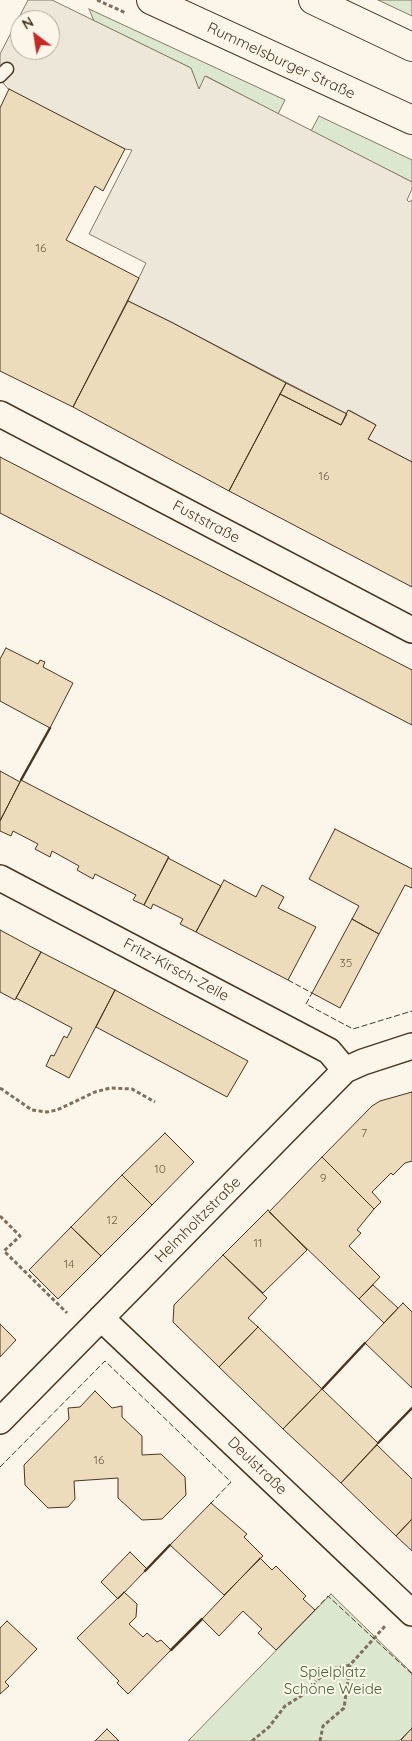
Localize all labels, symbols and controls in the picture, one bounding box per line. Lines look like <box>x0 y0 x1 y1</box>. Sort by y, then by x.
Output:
north arrow <box>10 10 60 60</box>
text: N <box>19 13 37 33</box>
street label: Rummelsburger Straße <box>204 19 358 103</box>
house number: 16 <box>36 241 46 255</box>
house number: 16 <box>319 469 329 483</box>
street label: Fuststraße <box>169 497 243 547</box>
street label: Fritz-Kirsch-Zeile <box>120 935 232 1005</box>
house number: 35 <box>340 956 352 970</box>
house number: 7 <box>361 1126 367 1140</box>
house number: 10 <box>154 1162 166 1176</box>
house number: 9 <box>320 1171 326 1185</box>
street label: Helmholtzstraße <box>151 1173 245 1267</box>
house number: 12 <box>106 1213 118 1227</box>
house number: 11 <box>254 1236 262 1250</box>
house number: 14 <box>64 1257 74 1271</box>
street label: Deulstraße <box>224 1433 290 1499</box>
house number: 16 <box>94 1453 104 1467</box>
park label: Spielplatz Schöne Weide <box>284 1663 382 1698</box>

